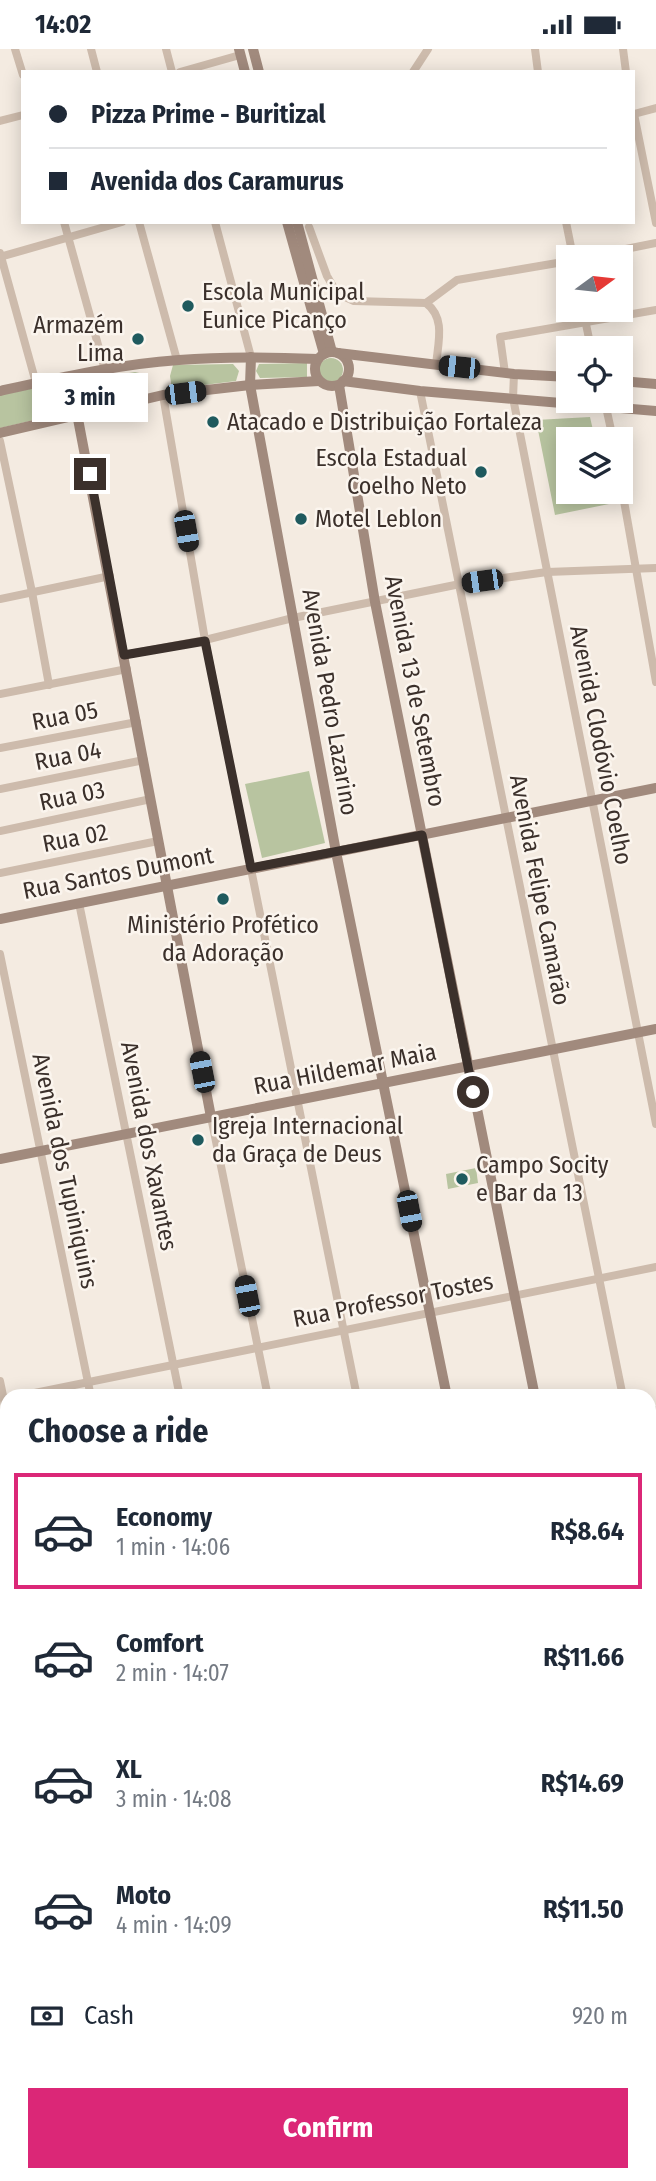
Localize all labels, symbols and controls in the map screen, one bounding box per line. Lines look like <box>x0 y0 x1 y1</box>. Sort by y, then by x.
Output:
text: 14:02 <box>35 9 91 40</box>
text: Pizza Prime - Buritizal <box>91 99 326 130</box>
text: Avenida dos Caramurus <box>91 166 344 197</box>
north arrow <box>556 245 634 322</box>
map controls <box>556 245 633 504</box>
place label: Escola Municipal Eunice Picanço <box>202 278 364 334</box>
marker: Escola Municipal Eunice Picanço <box>180 298 196 314</box>
place label: Armazém Lima <box>33 311 124 367</box>
marker: Armazém Lima <box>130 331 146 347</box>
button: locate <box>556 336 633 413</box>
car <box>438 354 481 380</box>
callout: 3 min <box>32 373 148 421</box>
car <box>163 380 208 406</box>
text: 3 min <box>64 383 116 411</box>
place label: Atacado e Distribuição Fortaleza <box>227 408 542 436</box>
marker: Atacado e Distribuição Fortaleza <box>205 414 221 430</box>
button: layers <box>556 427 633 504</box>
place label: Escola Estadual Coelho Neto <box>315 444 467 500</box>
route end <box>74 458 106 490</box>
marker: Escola Estadual Coelho Neto <box>473 464 489 480</box>
place label: Motel Leblon <box>315 505 442 533</box>
car <box>173 508 200 554</box>
marker: Motel Leblon <box>293 511 309 527</box>
car <box>460 568 505 594</box>
street label: Avenida 13 de Setembro <box>379 573 451 809</box>
street label: Avenida Pedro Lazarino <box>296 587 364 817</box>
street label: Avenida Clodóvio Coelho <box>564 623 638 867</box>
street label: Rua 05 <box>30 696 100 736</box>
street label: Rua 04 <box>32 736 104 776</box>
street label: Avenida Felipe Camarão <box>504 772 576 1008</box>
street label: Rua 03 <box>37 775 107 817</box>
street label: Rua 02 <box>40 818 110 858</box>
street label: Rua Santos Dumont <box>20 841 216 905</box>
marker: Ministério Profético da Adoração <box>215 891 231 907</box>
place label: Ministério Profético da Adoração <box>127 911 319 967</box>
street label: Rua Hildemar Maia <box>251 1038 439 1100</box>
street label: Avenida dos Xavantes <box>115 1039 183 1253</box>
car <box>188 1049 217 1095</box>
street label: Avenida dos Tupiniquins <box>26 1051 104 1291</box>
route start <box>457 1076 489 1108</box>
place label: Igreja Internacional da Graça de Deus <box>212 1112 403 1168</box>
marker: Igreja Internacional da Graça de Deus <box>190 1132 206 1148</box>
place label: Campo Socity e Bar da 13 <box>476 1151 609 1207</box>
marker: Campo Socity e Bar da 13 <box>454 1171 470 1187</box>
car <box>395 1188 424 1234</box>
street label: Rua Professor Tostes <box>290 1267 496 1333</box>
car <box>233 1273 262 1319</box>
text: Choose a ride <box>28 1412 209 1450</box>
icon: car <box>32 1500 95 1563</box>
text: Economy <box>116 1502 212 1533</box>
text: R$8.64 <box>550 1516 624 1547</box>
text: 1 min · 14:06 <box>116 1533 230 1561</box>
icon: car <box>32 1626 95 1689</box>
text: Comfort <box>116 1628 204 1659</box>
text: R$11.66 <box>543 1642 624 1673</box>
text: 2 min · 14:07 <box>116 1659 229 1687</box>
icon: car <box>32 1752 95 1815</box>
text: XL <box>116 1754 142 1785</box>
text: R$14.69 <box>541 1768 624 1799</box>
text: 3 min · 14:08 <box>116 1785 232 1813</box>
icon: car <box>32 1878 95 1941</box>
text: Moto <box>116 1880 171 1911</box>
text: R$11.50 <box>543 1894 624 1925</box>
text: 4 min · 14:09 <box>116 1911 232 1939</box>
icon: cash <box>28 1997 66 2035</box>
text: Cash <box>84 2000 134 2031</box>
text: 920 m <box>572 2002 628 2030</box>
button: Confirm <box>28 2088 628 2168</box>

